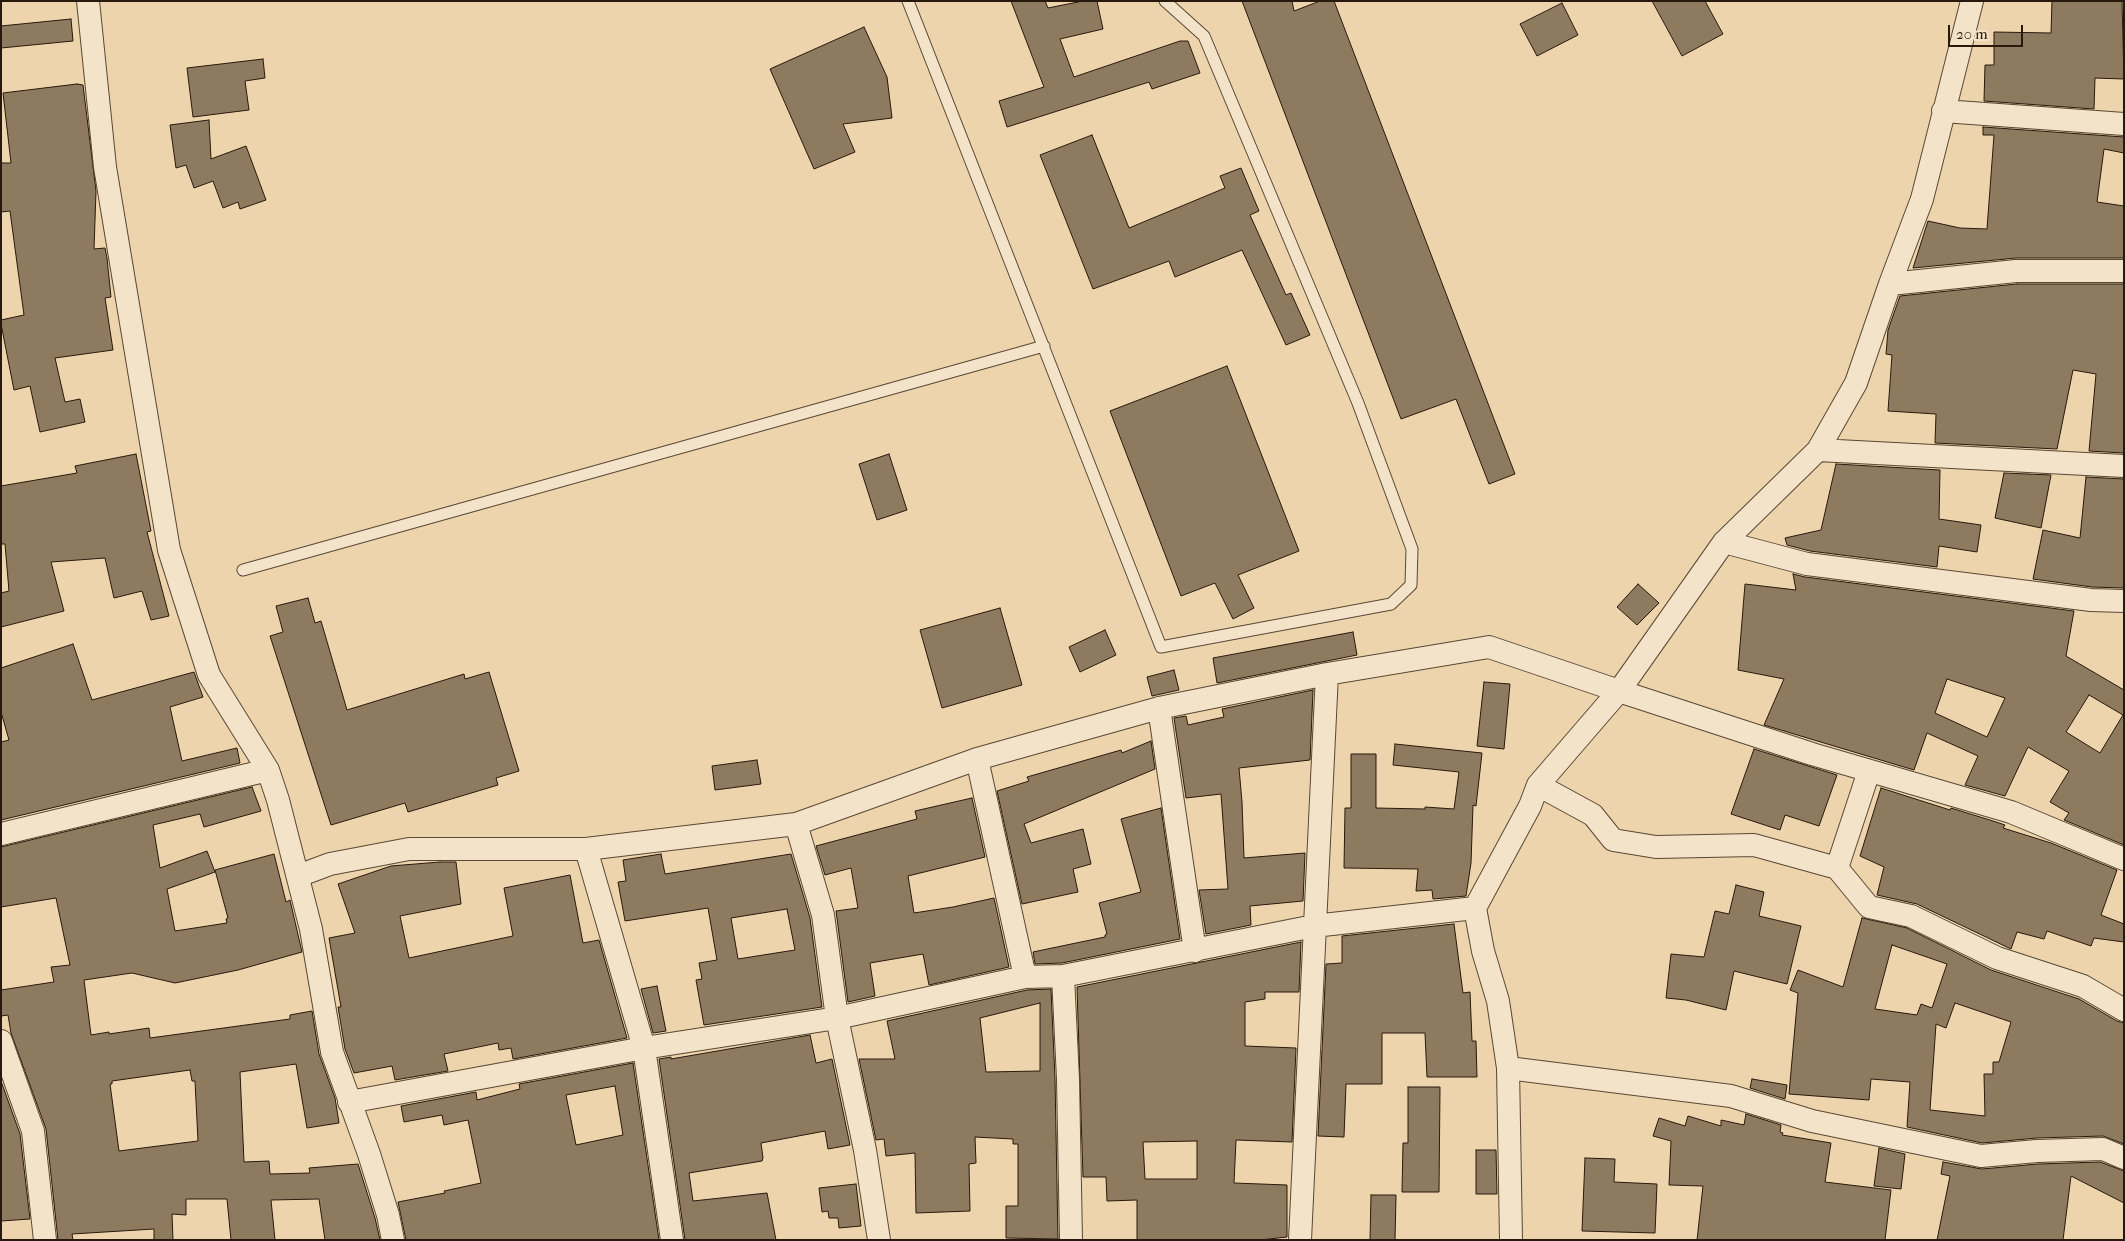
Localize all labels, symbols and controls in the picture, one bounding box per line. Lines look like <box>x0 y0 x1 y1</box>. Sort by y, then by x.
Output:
scale bar <box>1950 15 2025 47</box>
text: 20 m <box>1956 25 1988 43</box>

